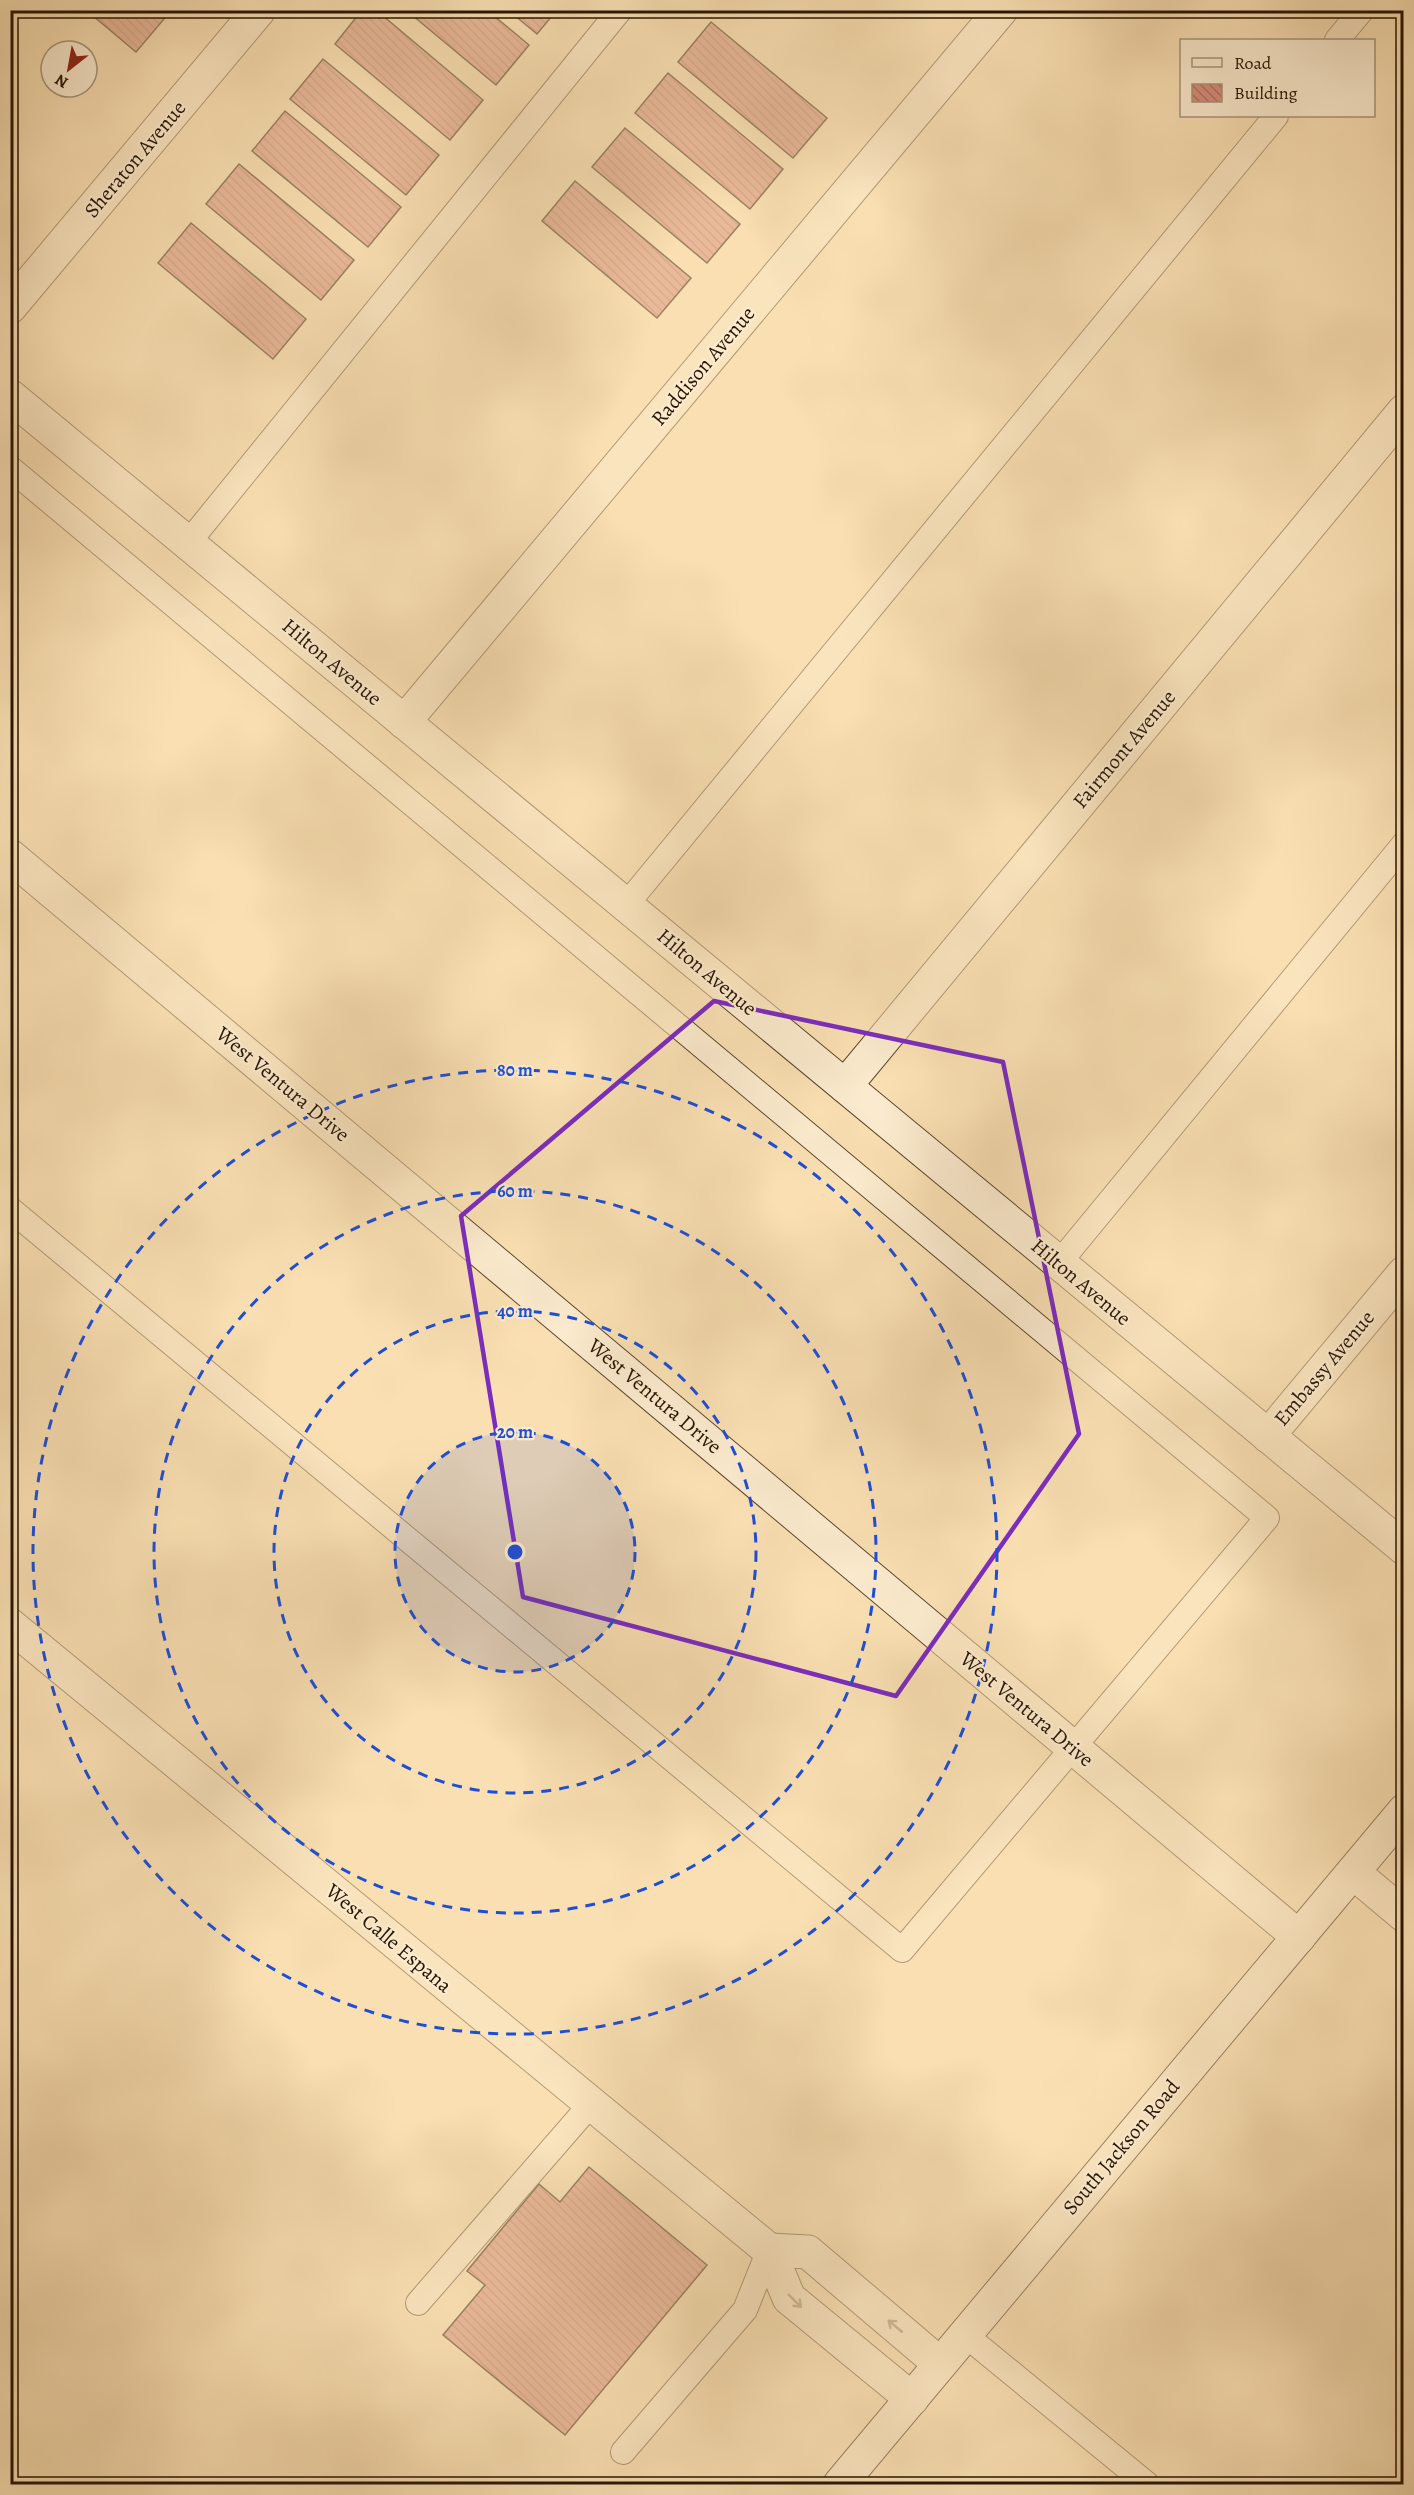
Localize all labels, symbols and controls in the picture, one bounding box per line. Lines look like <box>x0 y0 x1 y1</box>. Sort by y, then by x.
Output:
north arrow <box>39 39 99 99</box>
legend <box>1180 39 1375 117</box>
text: Road <box>1234 51 1272 75</box>
text: N <box>51 68 72 93</box>
text: Building <box>1234 81 1298 105</box>
street label: Sheraton Avenue <box>78 95 192 223</box>
street label: Raddison Avenue <box>645 300 761 432</box>
street label: Hilton Avenue <box>276 612 388 712</box>
street label: Fairmont Avenue <box>1066 684 1182 814</box>
street label: Hilton Avenue <box>651 922 763 1022</box>
street label: West Ventura Drive <box>210 1019 356 1148</box>
text: 80 m <box>497 1058 533 1082</box>
text: 60 m <box>497 1179 533 1203</box>
street label: Hilton Avenue <box>1025 1232 1137 1332</box>
text: 40 m <box>497 1299 533 1323</box>
street label: Embassy Avenue <box>1267 1304 1381 1432</box>
street label: West Ventura Drive <box>582 1331 728 1460</box>
text: 20 m <box>497 1420 533 1444</box>
centre of rings <box>505 1542 525 1562</box>
street label: West Ventura Drive <box>954 1644 1100 1773</box>
street label: West Calle Espana <box>319 1876 458 1999</box>
street label: South Jackson Road <box>1056 2073 1186 2221</box>
one-way arrow <box>787 2293 802 2308</box>
one-way arrow <box>888 2319 903 2333</box>

